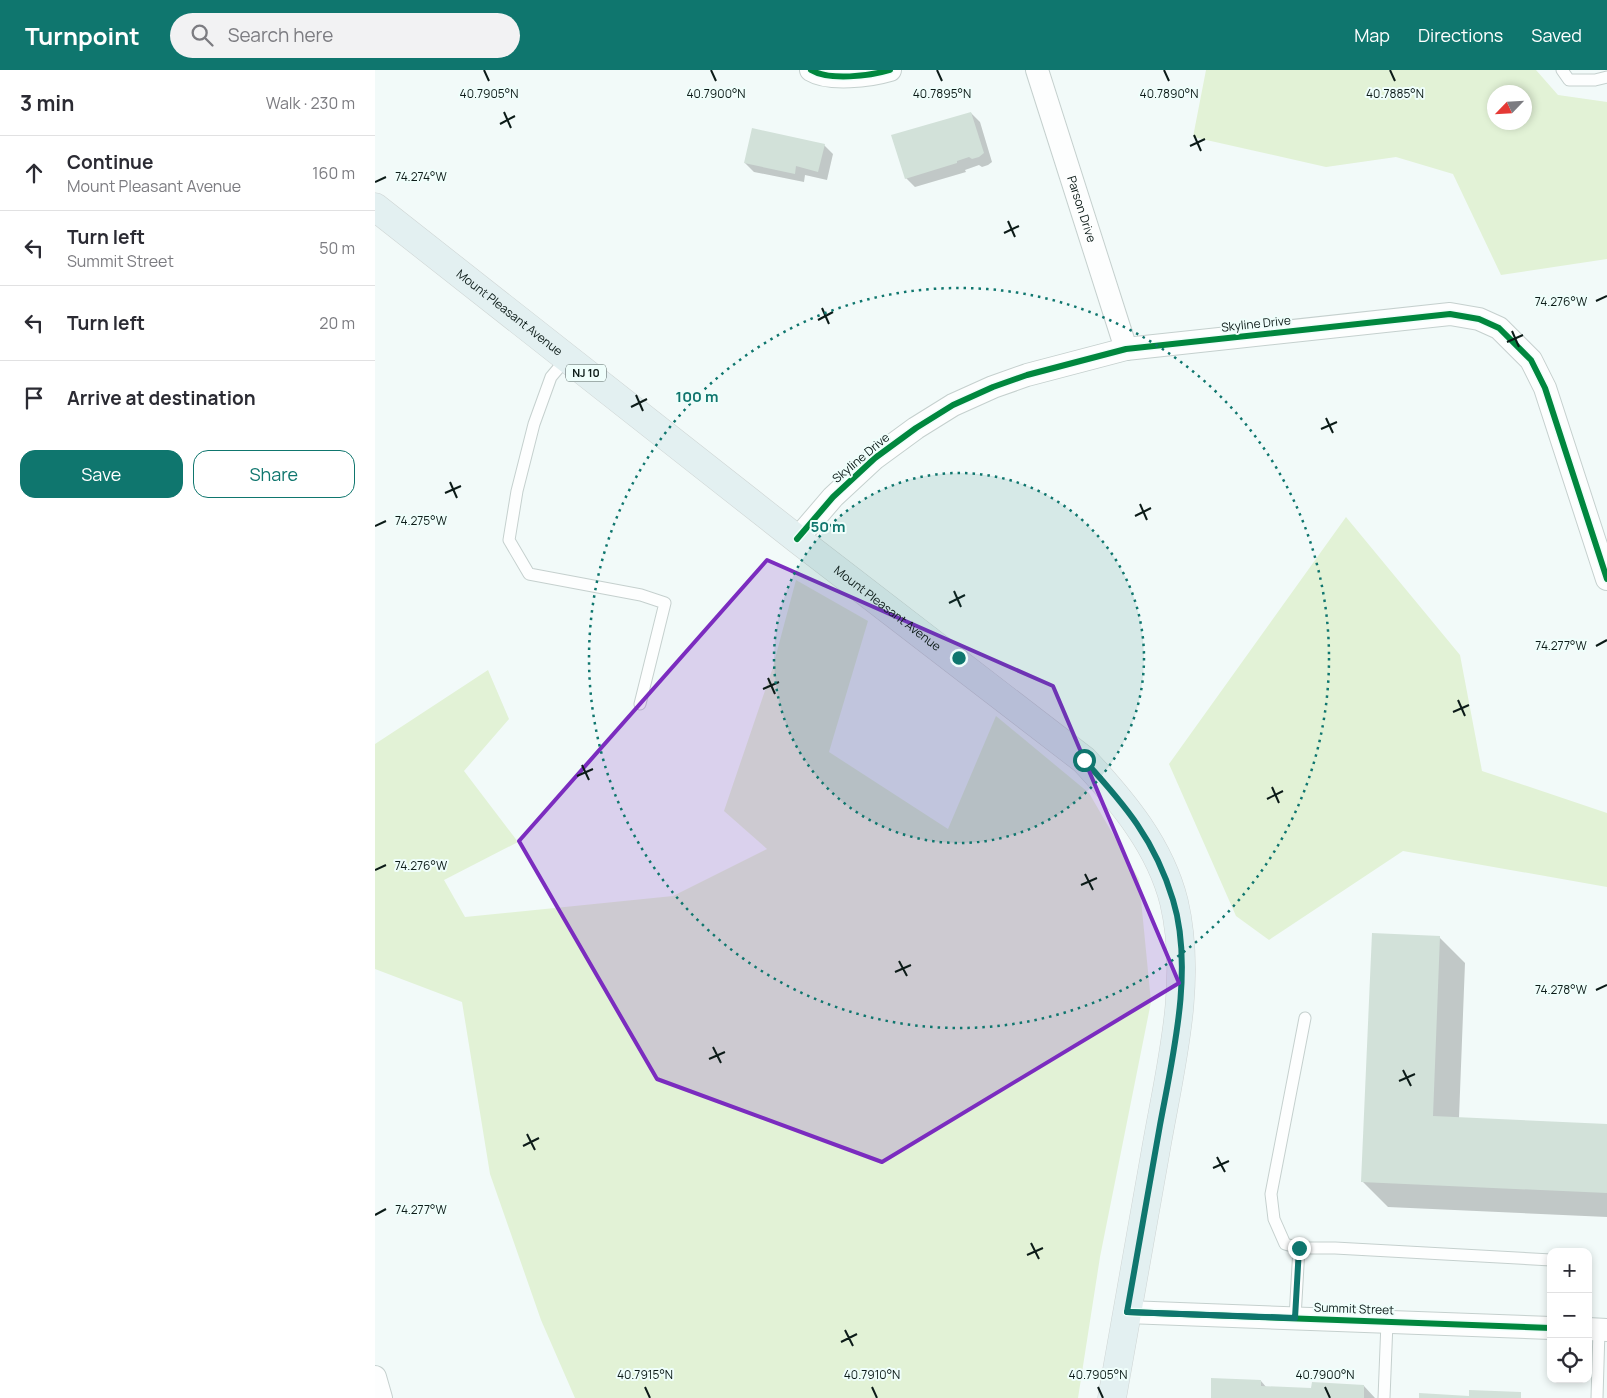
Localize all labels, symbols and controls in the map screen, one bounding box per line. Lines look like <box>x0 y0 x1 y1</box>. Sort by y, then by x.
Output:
search box <box>170 13 520 58</box>
text: Turnpoint <box>25 19 140 52</box>
icon: search <box>188 21 216 49</box>
text: Search here <box>228 22 333 48</box>
text: Map <box>1354 23 1390 47</box>
text: Directions <box>1418 23 1503 47</box>
text: Saved <box>1531 23 1582 47</box>
text: 40.7905°N <box>460 85 518 102</box>
text: 40.7900°N <box>686 85 746 102</box>
text: 40.7895°N <box>913 85 971 102</box>
text: 40.7890°N <box>1140 85 1198 102</box>
text: 40.7885°N <box>1366 85 1424 102</box>
north arrow <box>1487 85 1532 130</box>
text: 3 min <box>20 89 74 117</box>
text: Walk · 230 m <box>266 92 355 114</box>
text: Continue <box>67 149 153 175</box>
icon: ahead <box>20 159 48 187</box>
text: 160 m <box>312 162 355 184</box>
text: 74.274°W <box>395 168 448 185</box>
street label: Parson Drive <box>1063 174 1100 244</box>
text: Mount Pleasant Avenue <box>67 175 241 197</box>
text: Turn left <box>67 224 145 250</box>
icon: left <box>20 234 48 262</box>
text: 50 m <box>319 237 355 259</box>
text: Summit Street <box>67 250 174 272</box>
street label: Mount Pleasant Avenue <box>453 265 566 359</box>
text: 74.276°W <box>1535 293 1588 310</box>
icon: left <box>20 309 48 337</box>
text: Turn left <box>67 310 145 336</box>
street label: Skyline Drive <box>1220 311 1292 336</box>
text: 20 m <box>319 312 355 334</box>
road number: NJ 10 <box>566 364 606 382</box>
icon: arrive <box>20 384 48 412</box>
text: Arrive at destination <box>67 385 256 411</box>
text: 100 m <box>676 386 718 407</box>
street label: Skyline Drive <box>828 429 893 487</box>
button: Save <box>20 450 183 498</box>
button: Share <box>193 450 355 498</box>
text: 74.275°W <box>395 512 448 529</box>
text: 50 m <box>810 516 846 537</box>
street label: Mount Pleasant Avenue <box>831 562 945 655</box>
text: 74.277°W <box>1535 637 1587 654</box>
centre of rings <box>950 649 968 667</box>
route start <box>1073 749 1096 772</box>
text: 74.276°W <box>395 857 448 874</box>
text: 74.278°W <box>1535 981 1588 998</box>
text: 74.277°W <box>395 1201 447 1218</box>
route end <box>1288 1237 1311 1260</box>
map controls <box>1547 1248 1592 1383</box>
button: + <box>1547 1248 1592 1293</box>
button: − <box>1547 1293 1592 1338</box>
street label: Summit Street <box>1314 1299 1395 1318</box>
button: locate <box>1547 1338 1592 1383</box>
text: 40.7915°N <box>617 1366 673 1383</box>
text: 40.7910°N <box>844 1366 900 1383</box>
text: 40.7905°N <box>1069 1366 1127 1383</box>
text: 40.7900°N <box>1295 1366 1355 1383</box>

